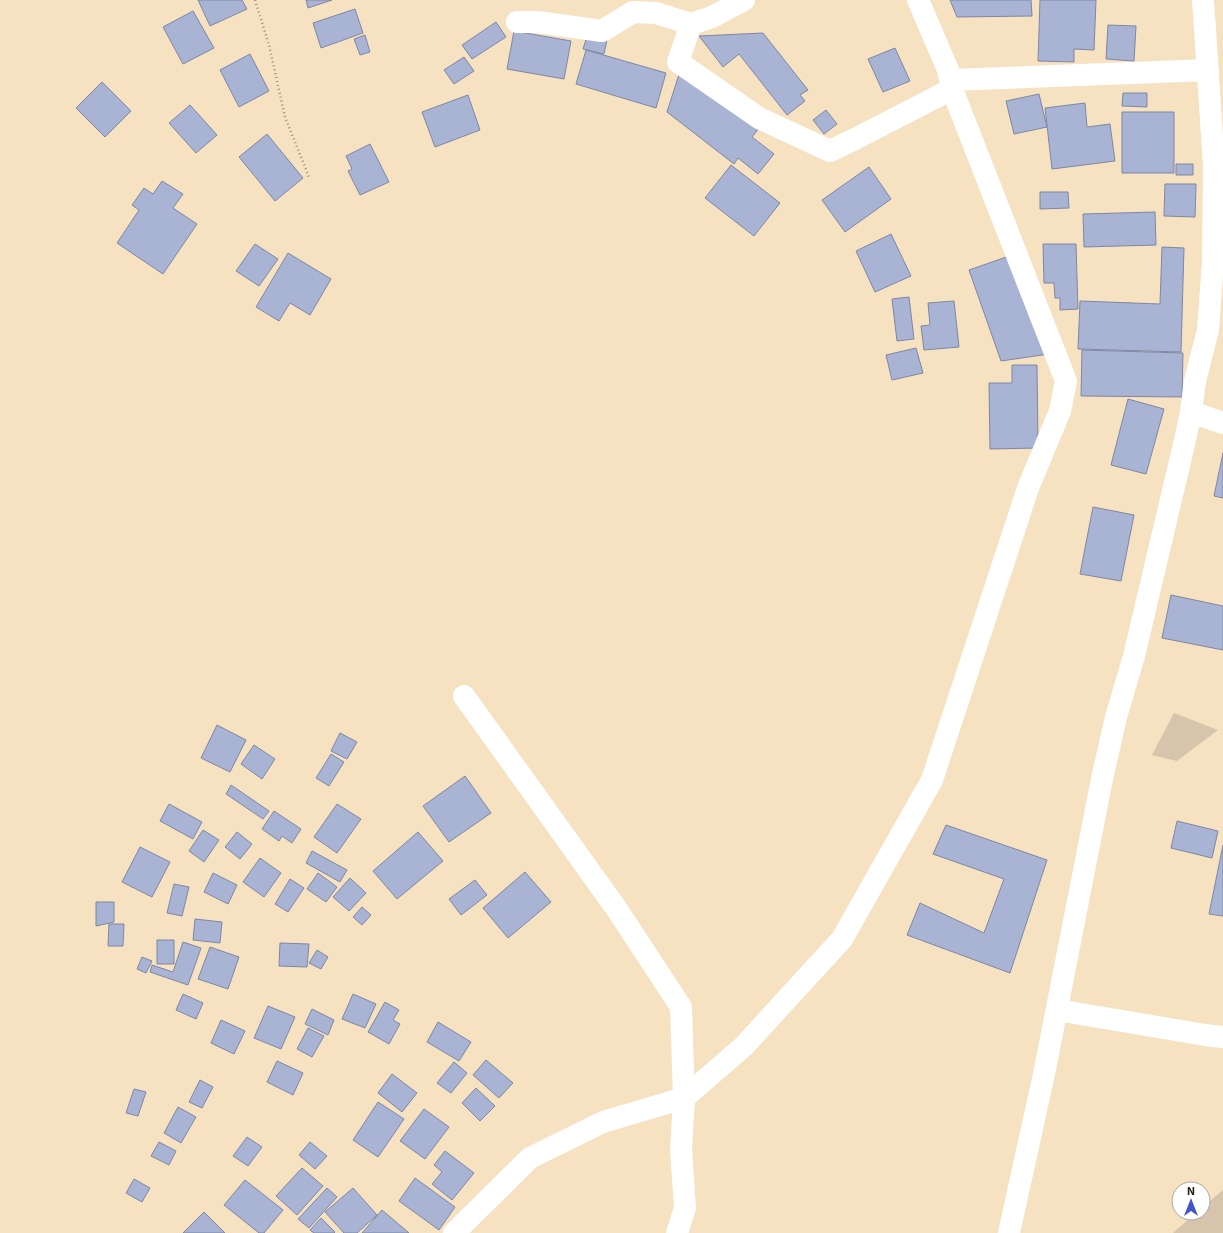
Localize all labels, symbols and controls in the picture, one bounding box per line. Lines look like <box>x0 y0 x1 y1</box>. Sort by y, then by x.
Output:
north arrow <box>1171 1181 1211 1221</box>
text: N <box>1187 1184 1195 1197</box>

